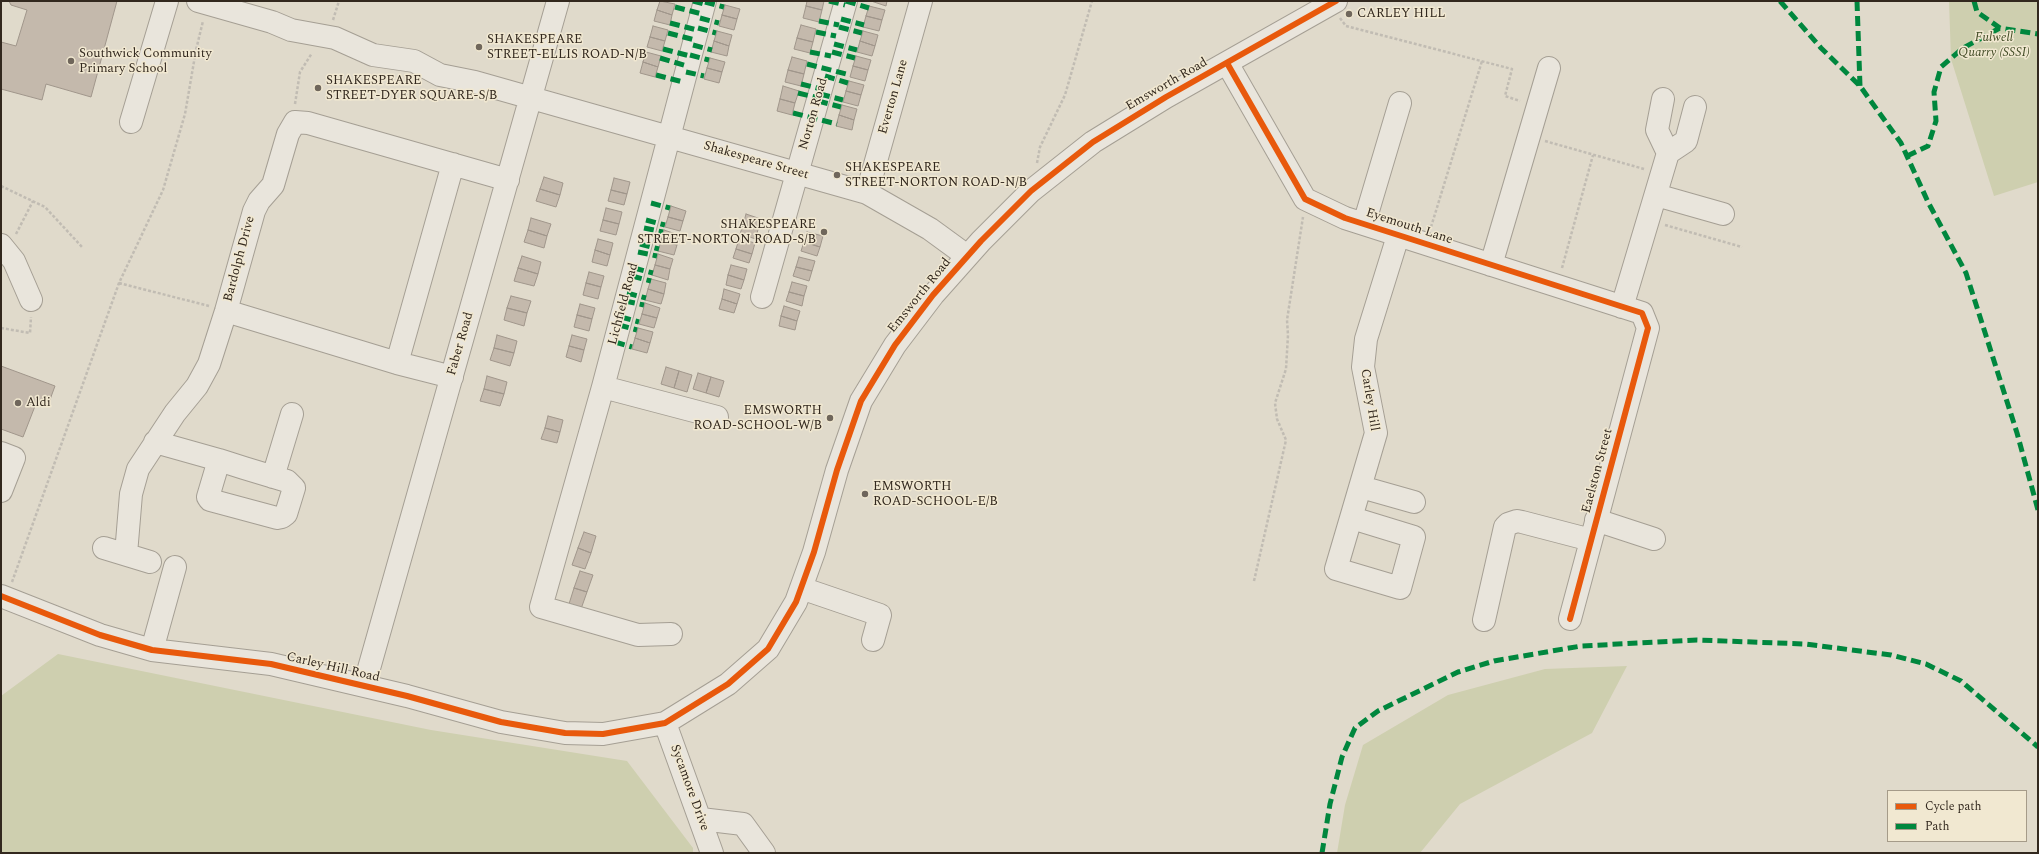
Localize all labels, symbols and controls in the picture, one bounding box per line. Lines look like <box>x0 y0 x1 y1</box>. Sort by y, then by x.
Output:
place label: CARLEY HILL <box>1357 6 1445 22</box>
marker: CARLEY HILL <box>1344 9 1354 19</box>
park label: Fulwell Quarry (SSSI) <box>1958 30 2030 61</box>
place label: SHAKESPEARE STREET-ELLIS ROAD-N/B <box>487 32 647 63</box>
marker: SHAKESPEARE STREET-ELLIS ROAD-N/B <box>474 42 484 52</box>
place label: Southwick Community Primary School <box>79 46 212 77</box>
street label: Emsworth Road <box>1123 55 1211 115</box>
marker: Southwick Community Primary School <box>66 56 76 66</box>
street label: Everton Lane <box>876 58 912 136</box>
place label: SHAKESPEARE STREET-DYER SQUARE-S/B <box>326 73 497 104</box>
street label: Norton Road <box>796 76 832 152</box>
marker: SHAKESPEARE STREET-DYER SQUARE-S/B <box>313 83 323 93</box>
street label: Shakespeare Street <box>702 139 810 183</box>
place label: SHAKESPEARE STREET-NORTON ROAD-N/B <box>845 160 1027 191</box>
marker: SHAKESPEARE STREET-NORTON ROAD-N/B <box>832 170 842 180</box>
street label: Eyemouth Lane <box>1364 206 1454 248</box>
street label: Bardolph Drive <box>221 214 259 304</box>
place label: SHAKESPEARE STREET-NORTON ROAD-S/B <box>637 217 816 248</box>
marker: SHAKESPEARE STREET-NORTON ROAD-S/B <box>819 227 829 237</box>
street label: Emsworth Road <box>885 255 955 337</box>
street label: Lichfield Road <box>606 261 642 347</box>
street label: Faber Road <box>444 310 478 378</box>
street label: Carley Hill <box>1356 368 1382 432</box>
place label: Aldi <box>26 395 51 411</box>
marker: Aldi <box>13 398 23 408</box>
place label: EMSWORTH ROAD-SCHOOL-W/B <box>693 403 822 434</box>
marker: EMSWORTH ROAD-SCHOOL-W/B <box>825 413 835 423</box>
street label: Eaelston Street <box>1579 427 1617 515</box>
place label: EMSWORTH ROAD-SCHOOL-E/B <box>873 479 998 510</box>
marker: EMSWORTH ROAD-SCHOOL-E/B <box>860 489 870 499</box>
street label: Carley Hill Road <box>285 650 381 686</box>
street label: Sycamore Drive <box>666 743 712 833</box>
legend <box>1887 790 2027 842</box>
text: Cycle path <box>1925 797 1982 816</box>
text: Path <box>1925 817 1950 836</box>

